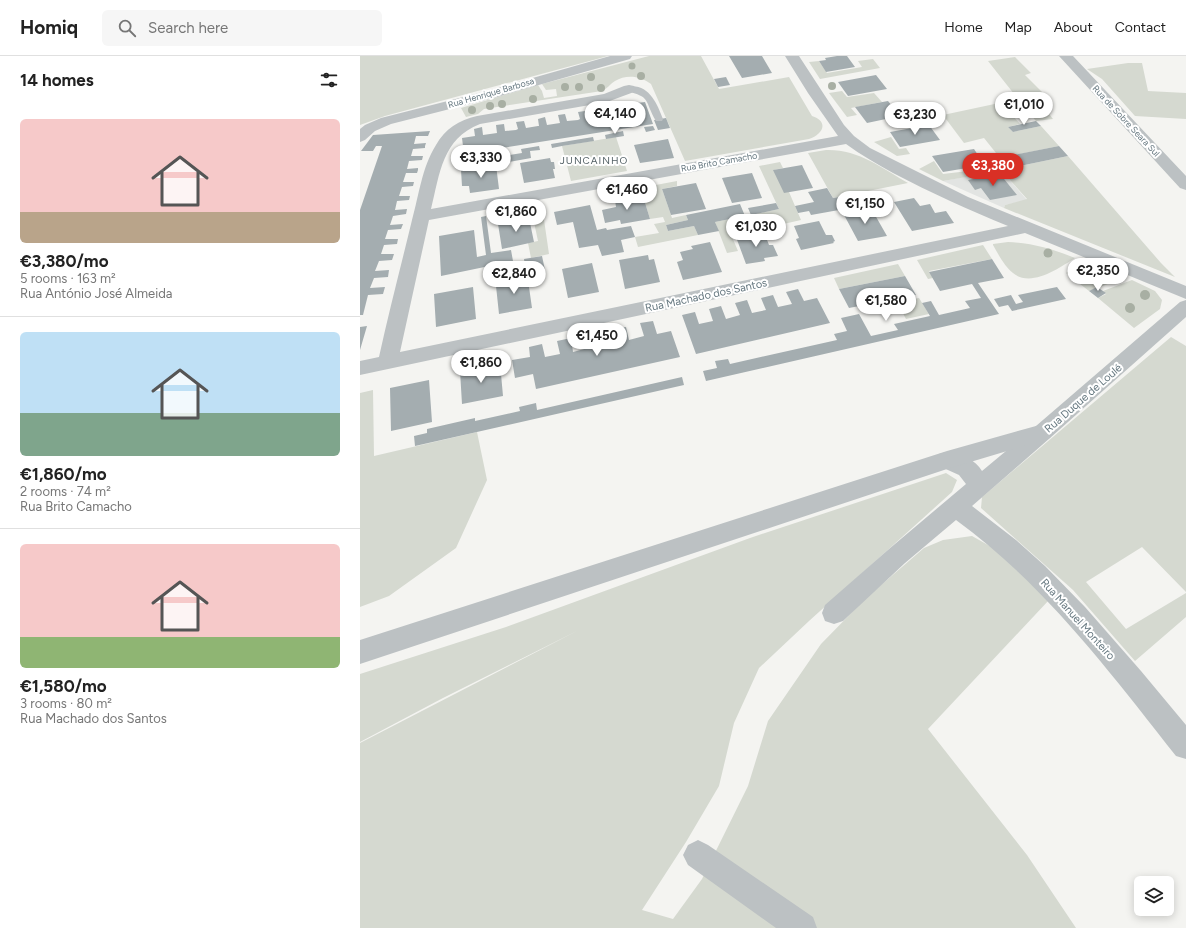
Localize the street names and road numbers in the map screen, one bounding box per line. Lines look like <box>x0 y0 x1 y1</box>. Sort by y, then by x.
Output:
street label: Rua Henrique Barbosa <box>447 75 536 110</box>
street label: Rua de Sobre Seara Sul <box>1090 83 1162 159</box>
street label: Rua Brito Camacho <box>680 149 758 174</box>
street label: Rua Machado dos Santos <box>644 276 768 315</box>
street label: Rua Duque de Loulé <box>1042 361 1125 435</box>
street label: Rua Manuel Monteiro <box>1038 576 1117 662</box>

